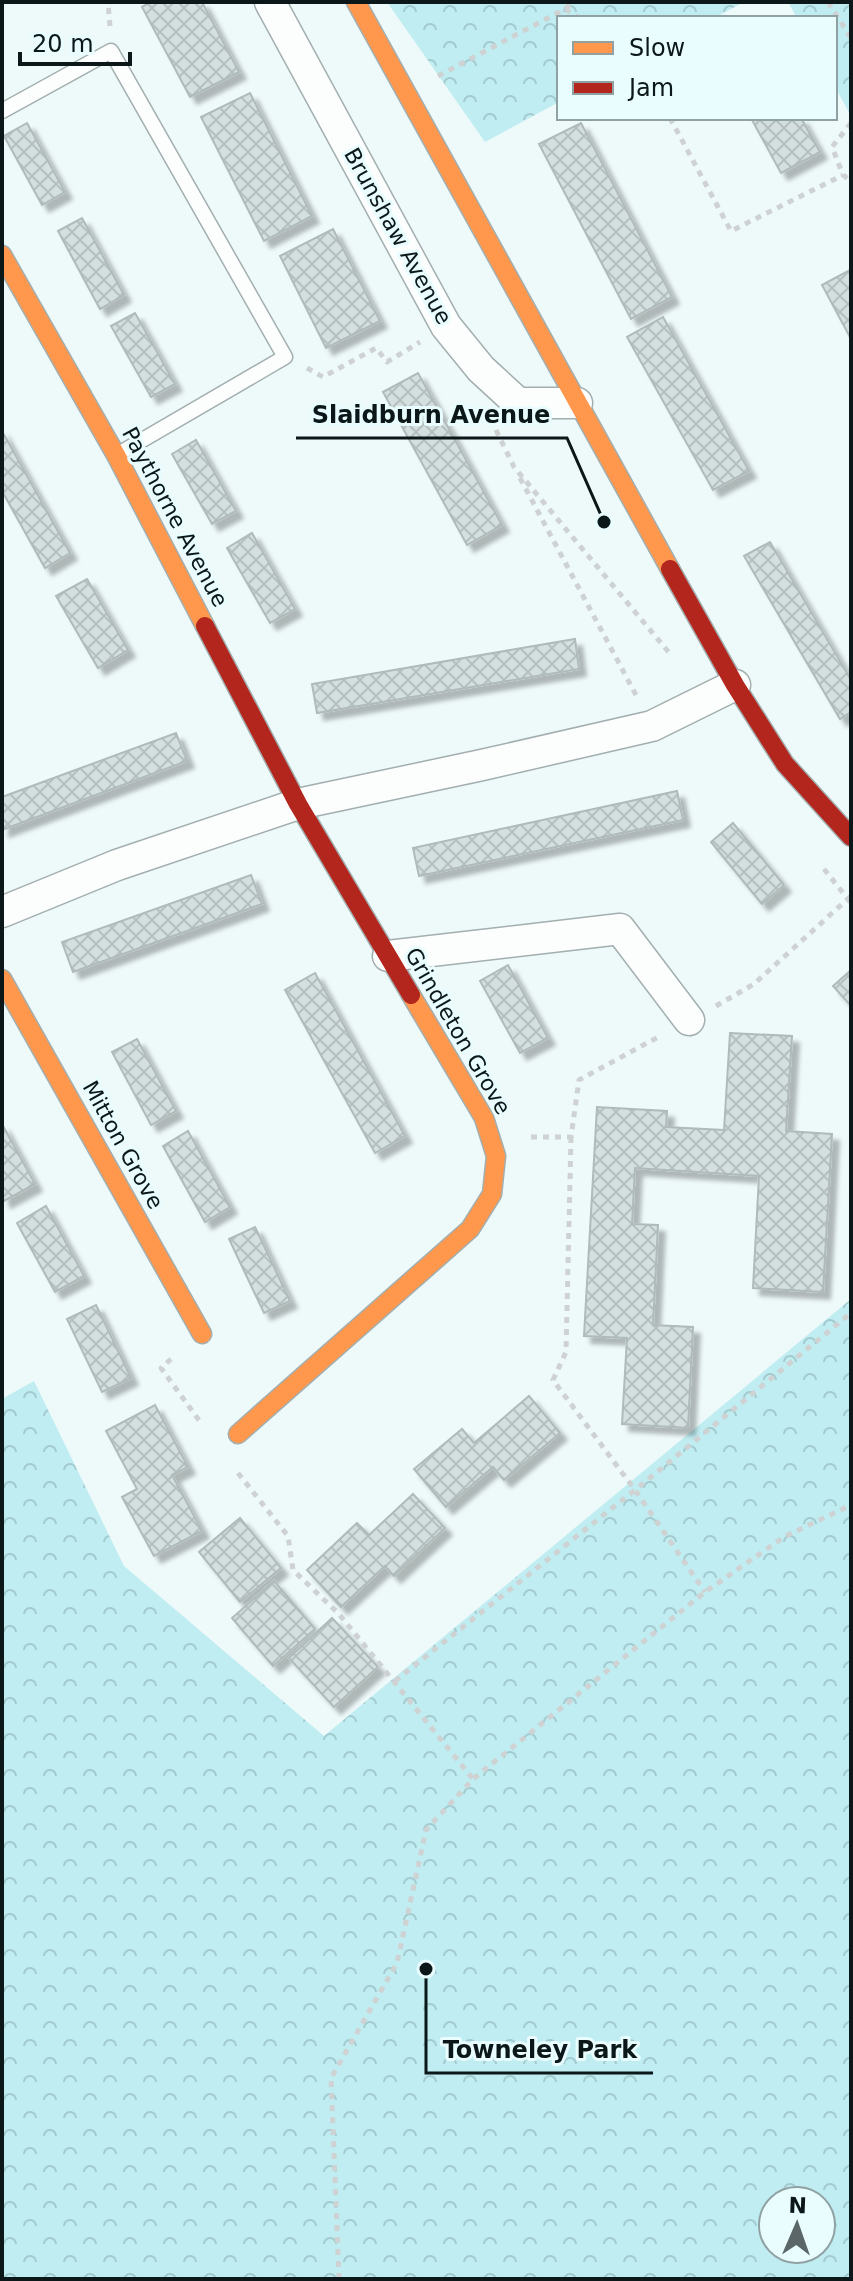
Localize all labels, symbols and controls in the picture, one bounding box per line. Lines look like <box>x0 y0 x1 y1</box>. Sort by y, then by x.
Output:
scale bar <box>20 16 130 66</box>
legend <box>557 16 837 120</box>
text: 20 m <box>32 30 94 58</box>
text: Slow <box>629 34 685 62</box>
text: Jam <box>627 74 674 102</box>
street label: Brunshaw Avenue <box>339 144 457 328</box>
callout: Slaidburn Avenue <box>296 390 567 438</box>
text: Slaidburn Avenue <box>312 401 550 429</box>
street label: Paythorne Avenue <box>117 423 233 611</box>
street label: Grindleton Grove <box>400 943 516 1119</box>
street label: Mitton Grove <box>78 1077 168 1213</box>
callout: Towneley Park <box>426 2025 653 2073</box>
text: Towneley Park <box>443 2036 638 2064</box>
north arrow <box>757 2185 837 2265</box>
text: N <box>788 2193 807 2218</box>

